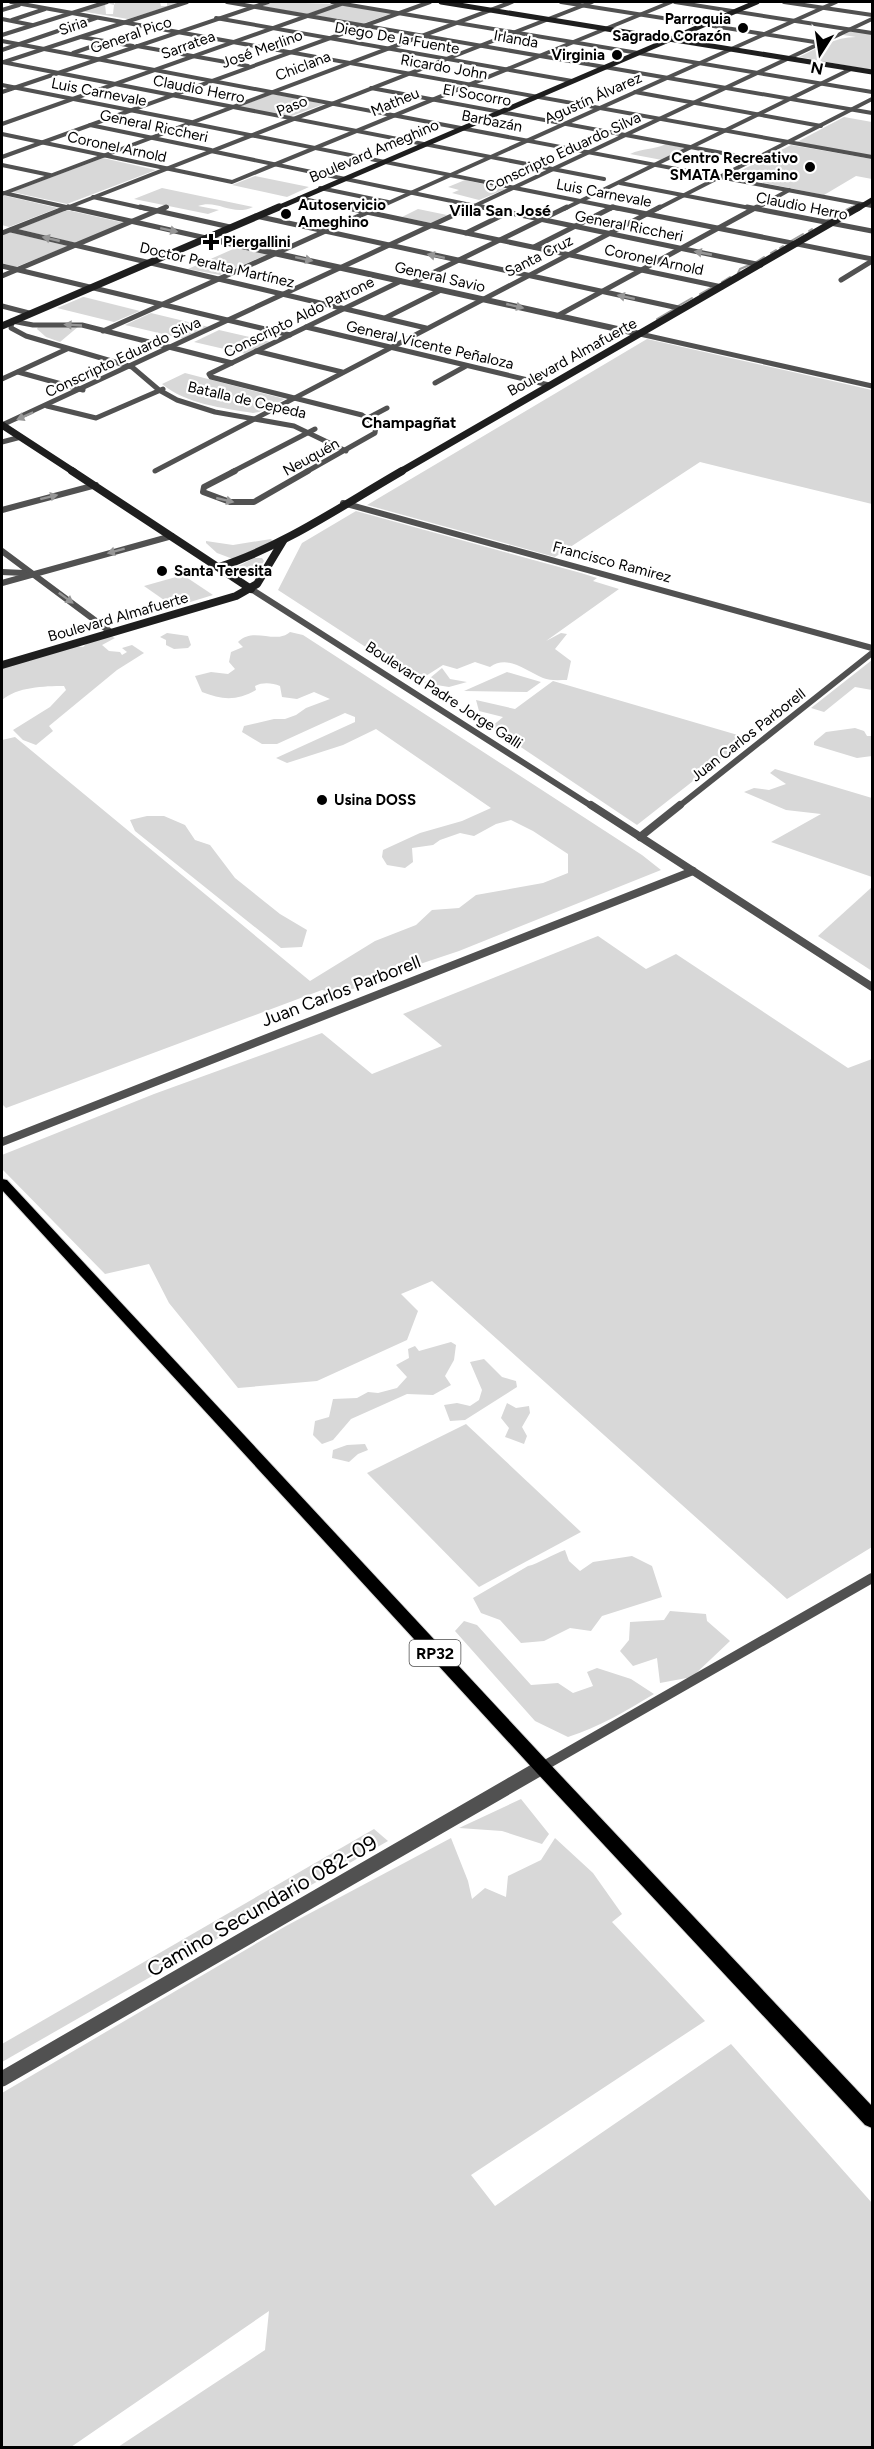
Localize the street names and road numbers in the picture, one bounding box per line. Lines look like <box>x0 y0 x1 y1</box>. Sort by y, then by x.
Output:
street label: Siria <box>56 13 90 39</box>
street label: General Pico <box>88 13 174 57</box>
street label: Diego De la Fuente <box>333 18 461 58</box>
street label: José Merlino <box>219 26 305 72</box>
street label: Irlanda <box>492 26 540 52</box>
street label: Sarratea <box>159 27 217 63</box>
street label: Chiclana <box>273 47 333 85</box>
street label: Ricardo John <box>399 50 489 84</box>
street label: Agustín Álvarez <box>541 68 645 128</box>
street label: Claudio Herro <box>152 71 247 107</box>
street label: Luis Carnevale <box>50 74 148 110</box>
street label: El Socorro <box>441 80 513 110</box>
street label: Matheu <box>368 84 422 120</box>
street label: Paso <box>274 92 310 120</box>
street label: General Riccheri <box>98 106 210 146</box>
street label: Barbazán <box>460 106 524 136</box>
street label: Conscripto Eduardo Silva <box>482 108 644 196</box>
street label: Boulevard Ameghino <box>306 115 442 186</box>
street label: Coronel Arnold <box>66 128 168 166</box>
street label: Luis Carnevale <box>555 175 653 211</box>
street label: Claudio Herro <box>755 188 850 224</box>
street label: General Riccheri <box>573 207 685 245</box>
street label: Santa Cruz <box>502 231 576 281</box>
street label: Doctor Peralta Martínez <box>138 238 296 292</box>
street label: Coronel Arnold <box>603 241 705 279</box>
street label: General Savio <box>393 258 487 296</box>
street label: Conscripto Aldo Patrone <box>221 273 377 361</box>
street label: Conscripto Eduardo Silva <box>42 313 204 401</box>
street label: Boulevard Almafuerte <box>504 314 640 400</box>
street label: General Vicente Peñaloza <box>344 317 516 373</box>
street label: Batalla de Cepeda <box>186 378 308 422</box>
street label: Neuquén <box>280 434 342 480</box>
street label: Francisco Ramirez <box>551 538 673 586</box>
street label: Boulevard Almafuerte <box>46 588 190 646</box>
street label: Boulevard Padre Jorge Galli <box>362 637 526 753</box>
street label: Juan Carlos Parborell <box>687 685 809 785</box>
street label: Juan Carlos Parborell <box>258 950 424 1032</box>
road number: RP32 <box>410 1640 460 1666</box>
street label: Camino Secundario 082-09 <box>142 1829 381 1982</box>

